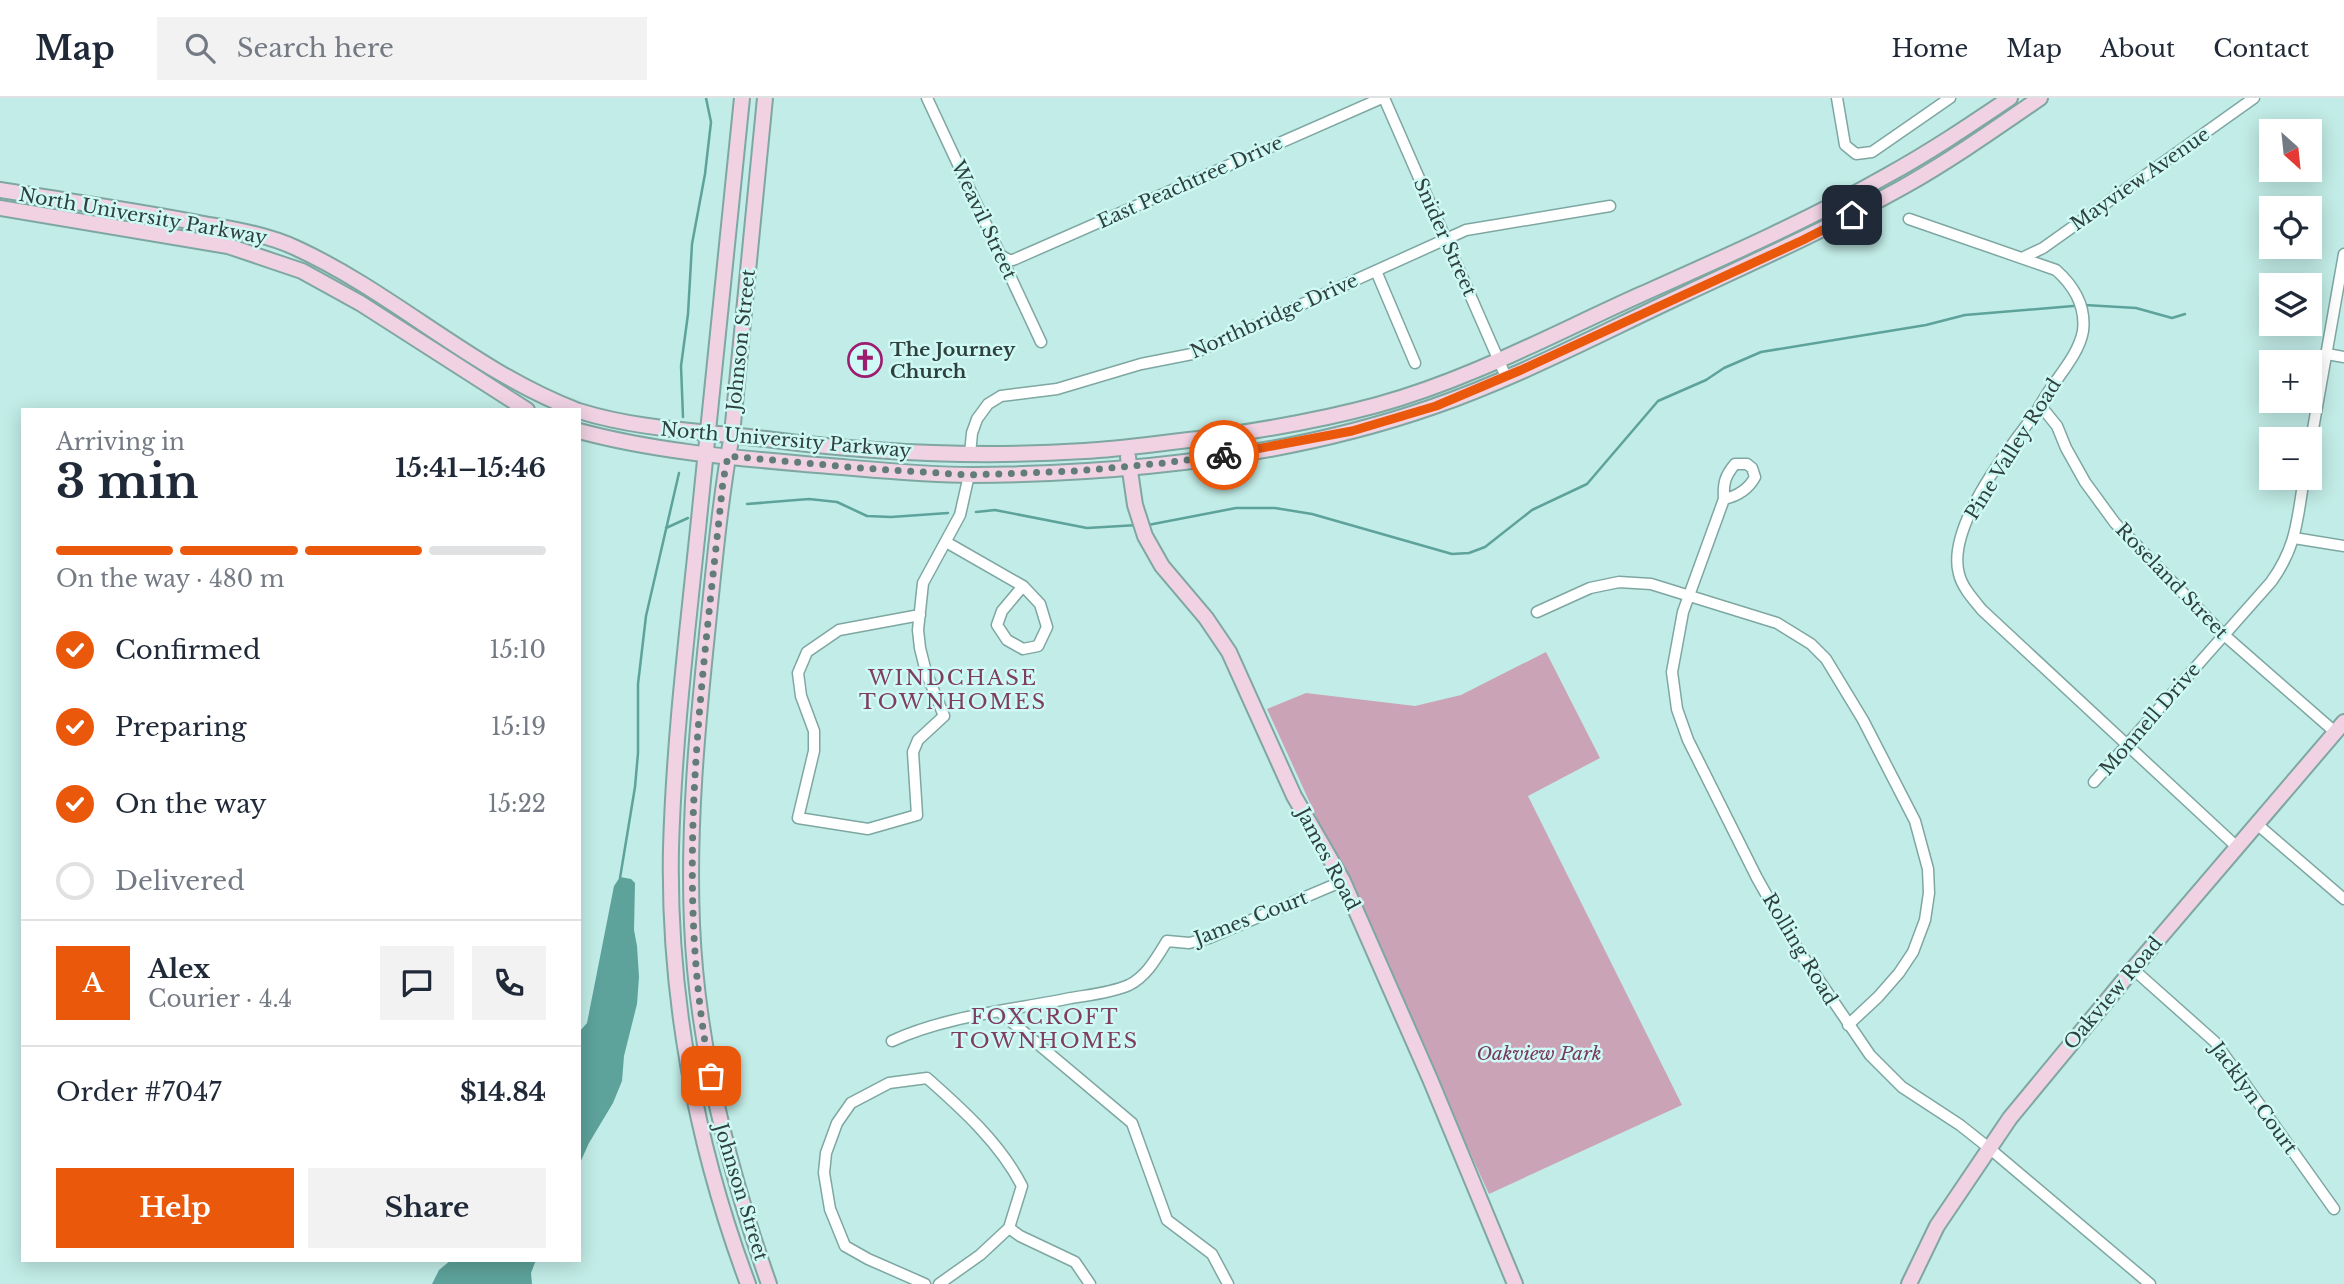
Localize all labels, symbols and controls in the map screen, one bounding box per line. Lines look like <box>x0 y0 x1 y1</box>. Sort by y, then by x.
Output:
search box <box>157 17 647 80</box>
text: Map <box>35 28 115 69</box>
icon: search <box>181 29 219 67</box>
text: Search here <box>237 32 394 64</box>
text: Home <box>1892 34 1968 63</box>
text: Map <box>2006 34 2062 63</box>
text: About <box>2100 34 2175 63</box>
text: Contact <box>2213 34 2309 63</box>
north arrow <box>2259 119 2322 182</box>
map controls <box>2259 119 2322 490</box>
street label: Mayview Avenue <box>2066 122 2214 236</box>
street label: East Peachtree Drive <box>1094 131 1286 233</box>
street label: Weavil Street <box>946 156 1022 284</box>
street label: Snider Street <box>1409 174 1482 300</box>
street label: North University Parkway <box>17 183 269 249</box>
pin <box>1822 185 1882 245</box>
icon: home <box>1833 196 1871 234</box>
button: locate <box>2259 196 2322 259</box>
street label: Johnson Street <box>722 267 760 415</box>
street label: Northbridge Drive <box>1187 269 1361 363</box>
button: layers <box>2259 273 2322 336</box>
place label: The Journey Church <box>890 338 1016 383</box>
church icon: The Journey Church <box>846 341 884 379</box>
button: + <box>2259 350 2322 413</box>
street label: Pine Valley Road <box>1960 374 2066 524</box>
street label: North University Parkway <box>660 418 912 462</box>
courier <box>1189 420 1259 490</box>
button: − <box>2259 427 2322 490</box>
text: Arriving in <box>56 428 185 456</box>
icon: bike <box>1205 436 1243 474</box>
text: 15:41–15:46 <box>395 452 546 484</box>
text: 3 min <box>56 453 198 510</box>
street label: Roseland Street <box>2111 518 2234 644</box>
text: On the way · 480 m <box>56 565 284 593</box>
icon: check <box>56 631 94 669</box>
text: Confirmed <box>115 634 260 666</box>
text: 15:10 <box>489 636 546 664</box>
street label: Monnell Drive <box>2095 658 2205 780</box>
district label: WINDCHASE TOWNHOMES <box>859 665 1047 715</box>
icon: check <box>56 708 94 746</box>
text: Preparing <box>115 711 247 743</box>
text: 15:19 <box>491 713 546 741</box>
icon: check <box>56 785 94 823</box>
text: On the way <box>115 788 267 820</box>
text: 15:22 <box>488 790 546 818</box>
street label: James Road <box>1290 801 1365 915</box>
text: Delivered <box>115 865 245 897</box>
street label: James Court <box>1188 886 1312 951</box>
street label: Rolling Road <box>1758 889 1842 1009</box>
street label: Oakview Road <box>2059 932 2167 1054</box>
button: chat <box>380 946 454 1020</box>
button: phone <box>472 946 546 1020</box>
text: Alex <box>148 953 210 985</box>
text: A <box>82 967 104 999</box>
text: Courier · 4.4 <box>148 985 292 1013</box>
district label: FOXCROFT TOWNHOMES <box>951 1004 1139 1054</box>
street label: Jacklyn Court <box>2204 1035 2303 1159</box>
park label: Oakview Park <box>1477 1042 1601 1065</box>
pin <box>681 1046 741 1106</box>
icon: bag <box>692 1057 730 1095</box>
text: Order #7047 <box>56 1076 222 1108</box>
text: $14.84 <box>460 1076 546 1108</box>
street label: Johnson Street <box>708 1118 773 1264</box>
button: Help <box>56 1168 294 1248</box>
button: Share <box>308 1168 546 1248</box>

